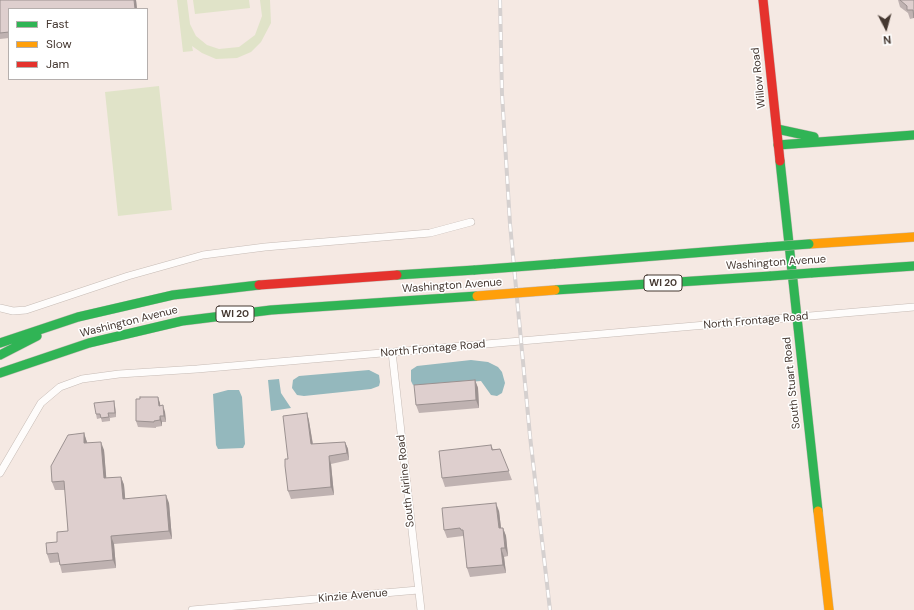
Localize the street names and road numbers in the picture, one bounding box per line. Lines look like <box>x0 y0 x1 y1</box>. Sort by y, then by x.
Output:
street label: Willow Road <box>749 47 769 109</box>
street label: Washington Avenue <box>725 253 827 273</box>
road number: WI 20 <box>644 275 682 291</box>
street label: Washington Avenue <box>401 276 503 296</box>
street label: Washington Avenue <box>79 303 179 341</box>
road number: WI 20 <box>216 306 254 322</box>
street label: North Frontage Road <box>703 310 809 332</box>
street label: South Stuart Road <box>781 336 803 430</box>
street label: North Frontage Road <box>380 338 486 360</box>
street label: South Airline Road <box>395 434 417 528</box>
street label: Kinzie Avenue <box>318 586 388 606</box>

